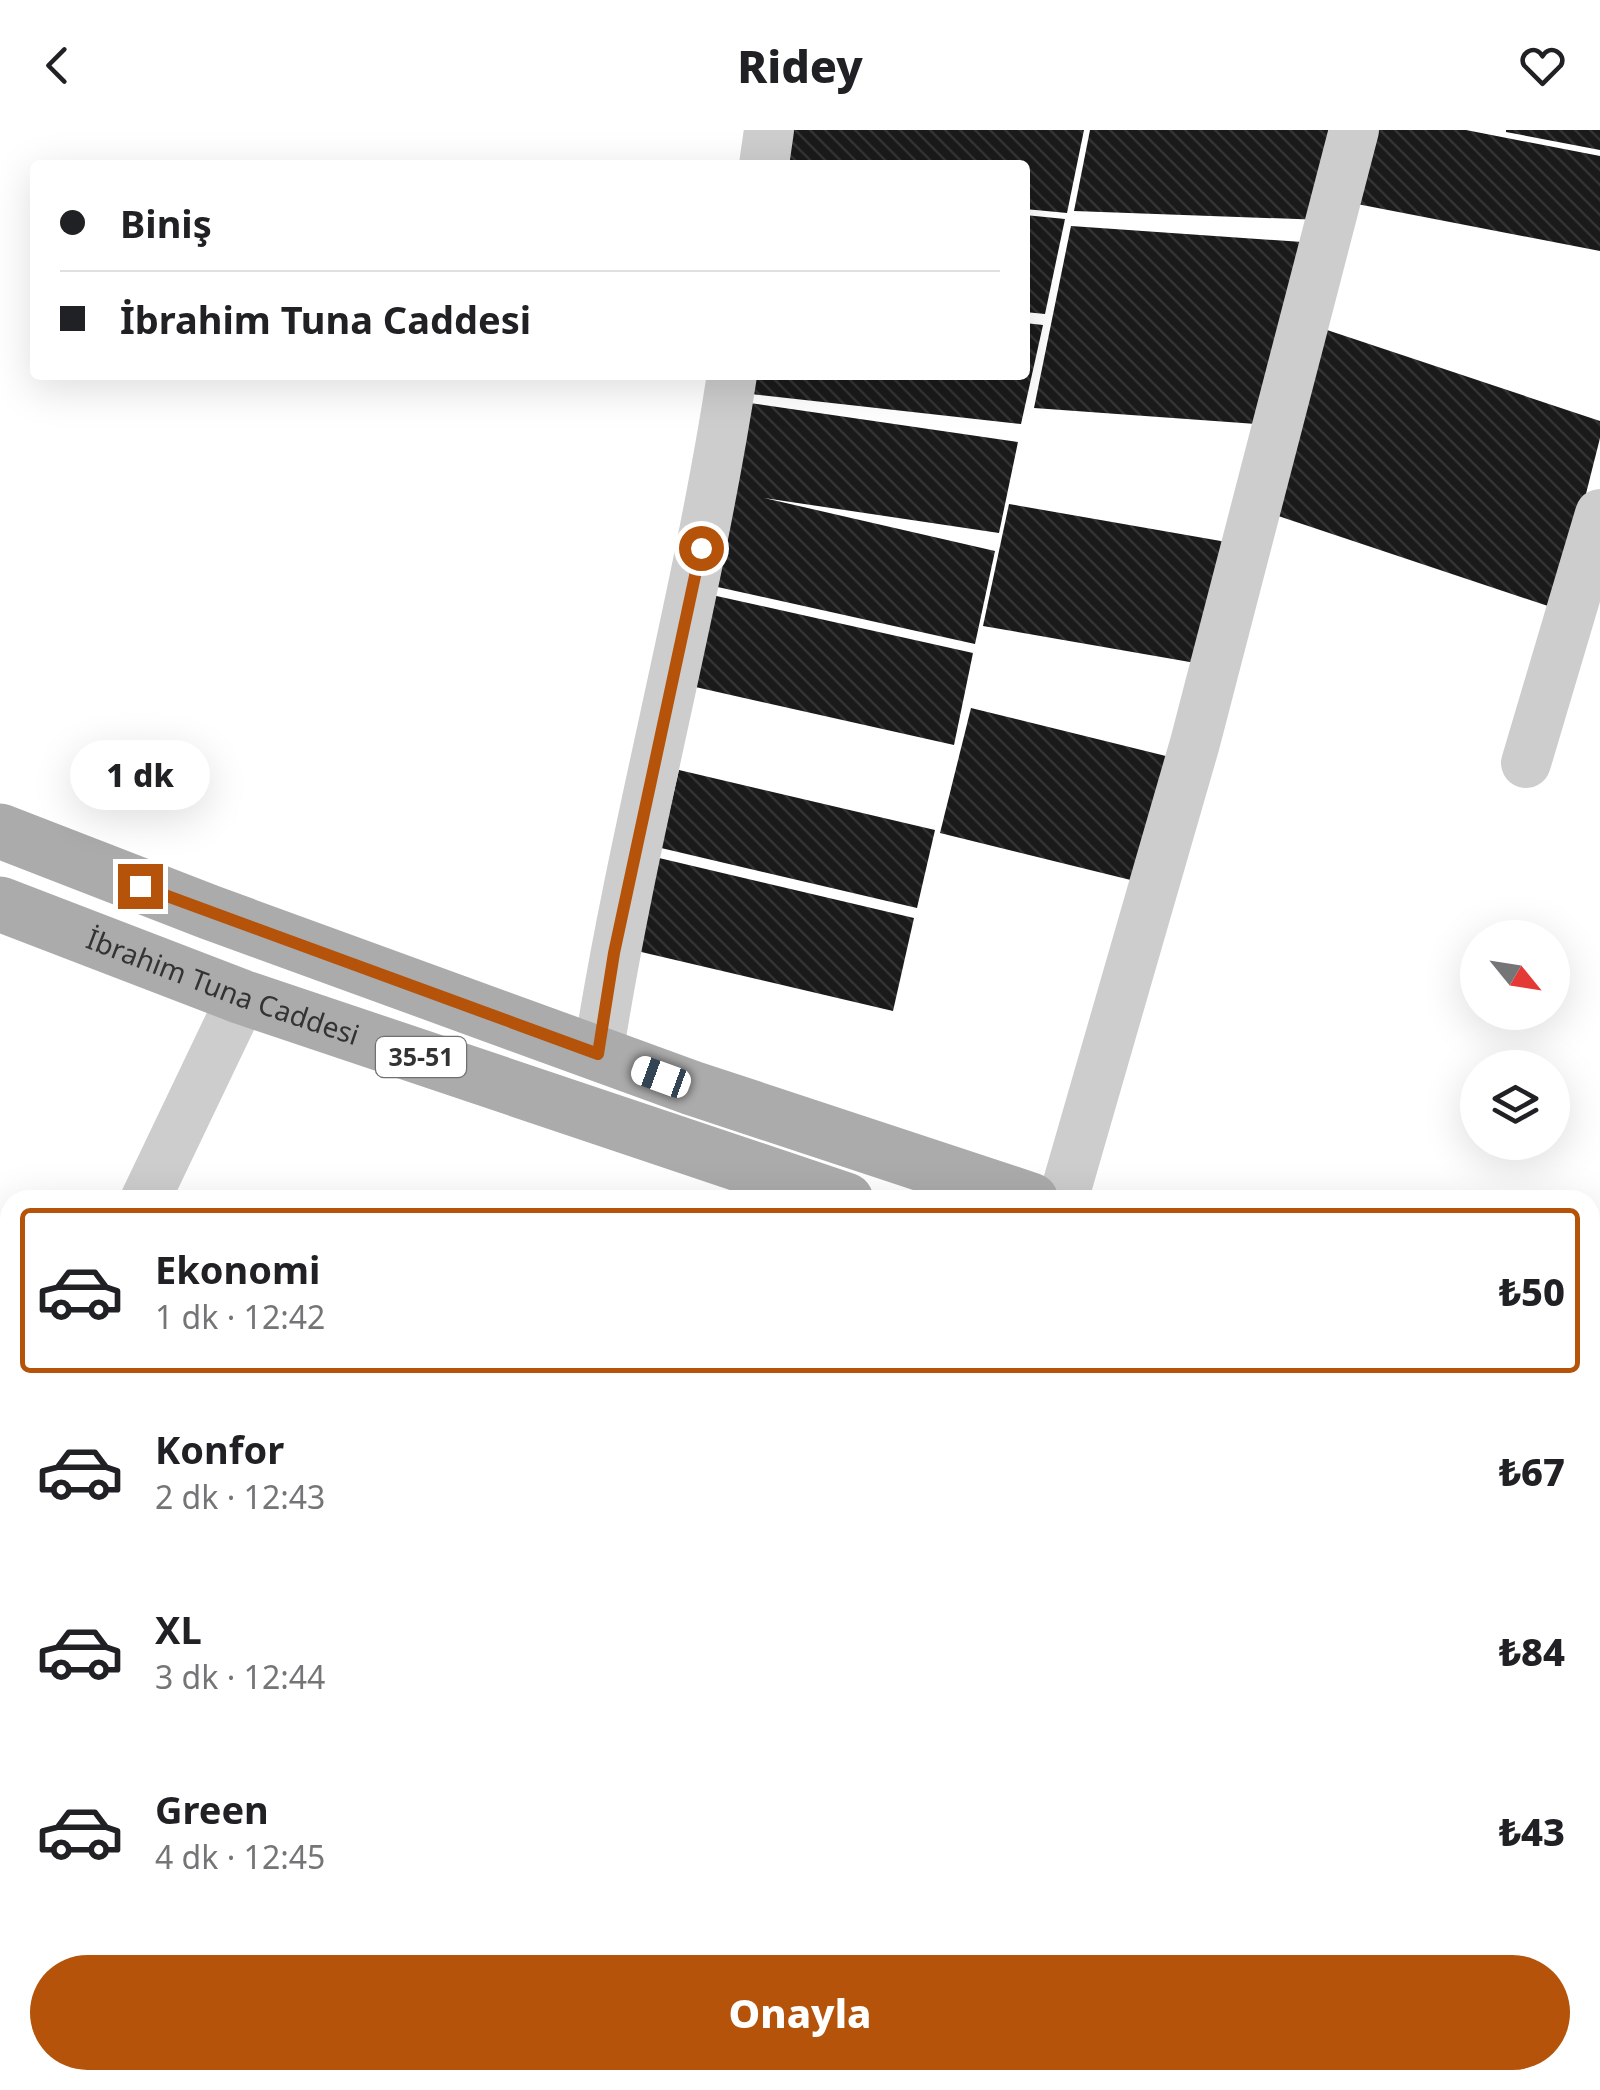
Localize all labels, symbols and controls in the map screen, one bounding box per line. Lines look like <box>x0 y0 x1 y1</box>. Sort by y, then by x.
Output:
text: Ridey <box>737 35 863 96</box>
icon: back <box>30 38 85 93</box>
icon: heart <box>1515 38 1570 93</box>
text: Biniş <box>120 197 212 249</box>
text: İbrahim Tuna Caddesi <box>120 293 531 345</box>
route start <box>679 526 724 571</box>
callout: 1 dk <box>70 741 210 811</box>
text: 1 dk <box>106 753 174 796</box>
route end <box>118 864 163 909</box>
street label: İbrahim Tuna Caddesi <box>81 919 365 1053</box>
north arrow <box>1460 920 1570 1030</box>
map controls <box>1460 920 1570 1160</box>
road number: 35-51 <box>376 1037 466 1077</box>
button: layers <box>1460 1050 1570 1160</box>
car <box>628 1053 694 1101</box>
text: Ekonomi <box>155 1243 320 1295</box>
icon: car <box>35 1246 125 1336</box>
text: ₺50 <box>1499 1265 1565 1317</box>
text: 1 dk · 12:42 <box>155 1295 325 1338</box>
text: Konfor <box>155 1423 284 1475</box>
icon: car <box>35 1426 125 1516</box>
text: ₺67 <box>1499 1445 1565 1497</box>
text: 2 dk · 12:43 <box>155 1475 325 1518</box>
text: XL <box>155 1603 202 1655</box>
icon: car <box>35 1606 125 1696</box>
text: ₺84 <box>1499 1625 1565 1677</box>
text: 3 dk · 12:44 <box>155 1655 325 1698</box>
text: Green <box>155 1783 269 1835</box>
icon: car <box>35 1786 125 1876</box>
text: ₺43 <box>1499 1805 1565 1857</box>
text: 4 dk · 12:45 <box>155 1835 325 1878</box>
button: Onayla <box>30 1955 1570 2070</box>

